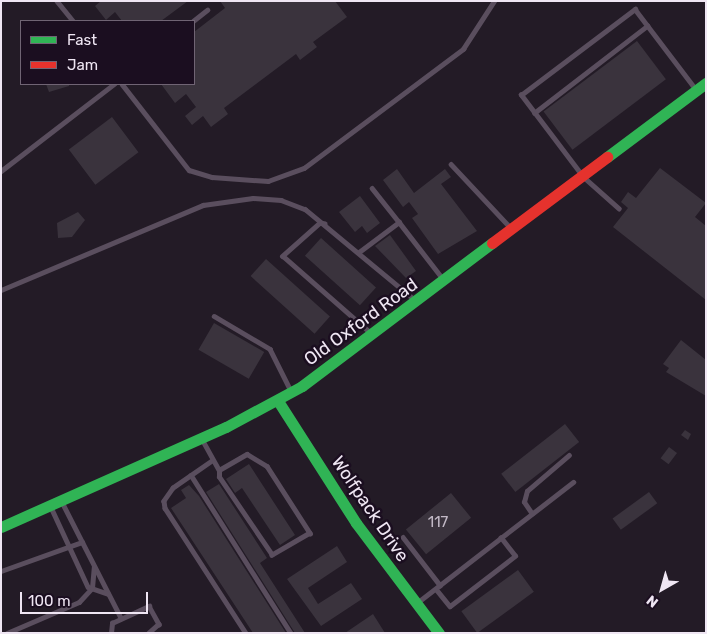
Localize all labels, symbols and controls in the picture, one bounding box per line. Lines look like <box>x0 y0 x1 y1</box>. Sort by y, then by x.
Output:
legend <box>20 20 195 85</box>
text: Fast <box>67 31 97 49</box>
text: Jam <box>67 56 98 74</box>
street label: Old Oxford Road <box>300 274 422 370</box>
street label: Wolfpack Drive <box>327 452 413 566</box>
house number: 117 <box>428 514 448 532</box>
north arrow <box>637 564 687 614</box>
scale bar <box>22 582 150 614</box>
text: N <box>643 591 662 611</box>
text: 100 m <box>28 592 70 610</box>

